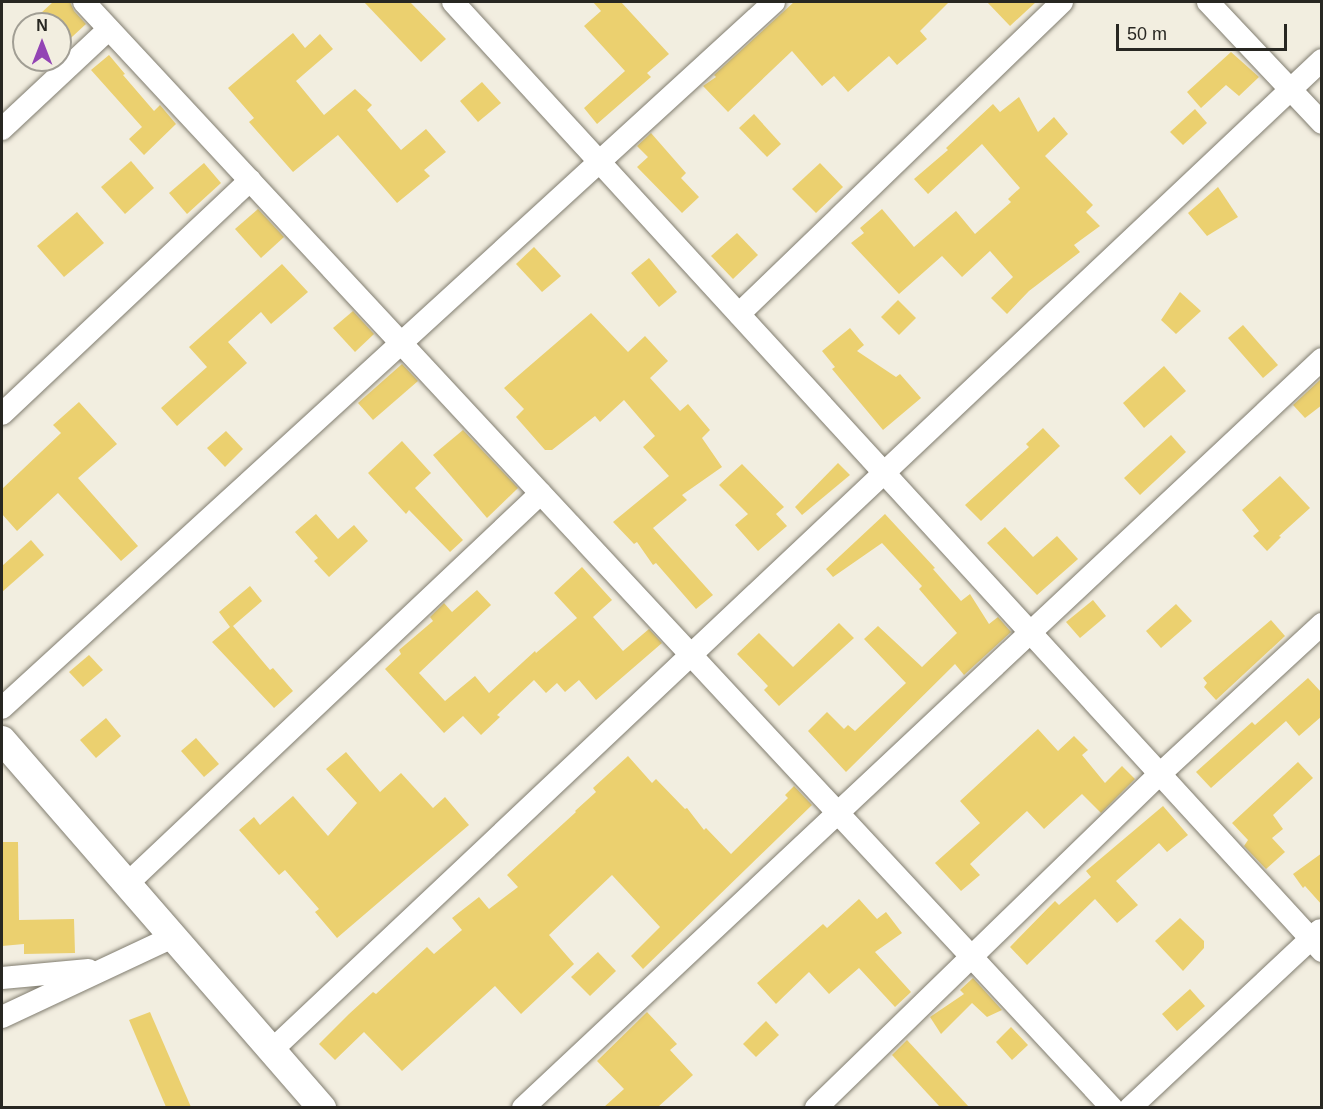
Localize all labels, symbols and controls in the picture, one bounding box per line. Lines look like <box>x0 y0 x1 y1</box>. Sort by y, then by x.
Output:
north arrow <box>12 12 72 72</box>
scale bar <box>1119 12 1290 50</box>
text: N <box>36 17 48 34</box>
text: 50 m <box>1127 24 1167 44</box>

